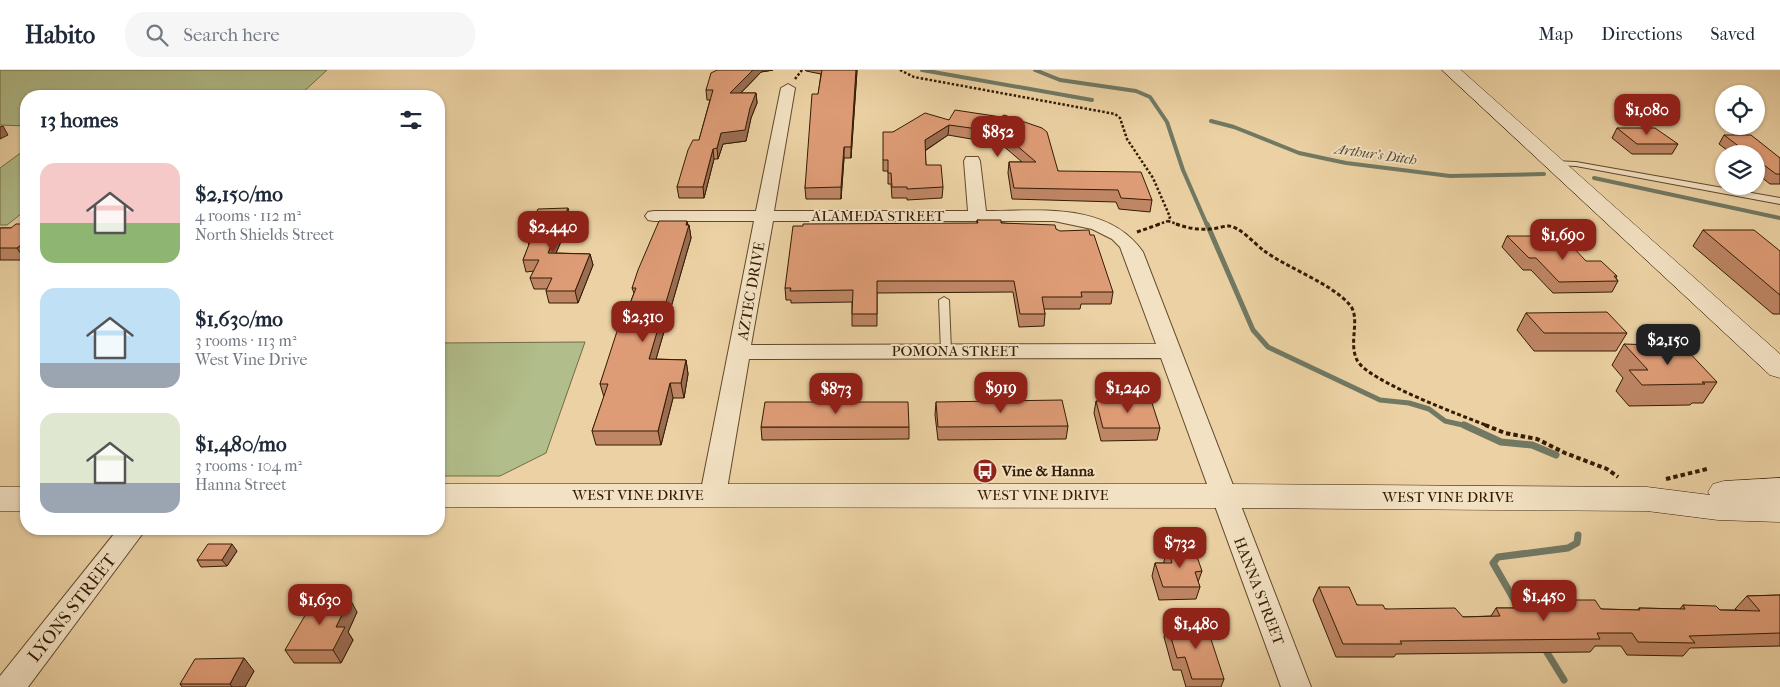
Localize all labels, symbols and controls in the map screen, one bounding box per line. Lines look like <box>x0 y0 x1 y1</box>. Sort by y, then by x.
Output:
search box <box>125 12 475 57</box>
text: Habito <box>25 21 95 49</box>
icon: search <box>143 21 171 49</box>
text: Search here <box>183 24 280 46</box>
text: Map <box>1539 24 1573 45</box>
text: Directions <box>1601 24 1682 45</box>
text: Saved <box>1710 24 1755 45</box>
map controls <box>1715 85 1765 195</box>
button: locate <box>1715 85 1765 135</box>
pin: $1,080 <box>1606 93 1688 136</box>
text: $1,080 <box>1625 100 1669 119</box>
icon: filters <box>397 106 425 134</box>
text: 13 homes <box>40 108 118 132</box>
pin: $852 <box>968 116 1028 158</box>
text: $852 <box>982 122 1014 141</box>
water label: Arthur's Ditch <box>1332 140 1418 169</box>
button: layers <box>1715 145 1765 195</box>
text: $2,150/mo <box>195 182 283 206</box>
icon: home <box>80 183 140 243</box>
text: 4 rooms · 112 m² <box>195 206 301 225</box>
street label: ALAMEDA STREET <box>811 207 945 225</box>
pin: $2,440 <box>512 210 594 253</box>
text: $2,440 <box>529 217 577 236</box>
pin: $1,690 <box>1522 218 1604 261</box>
text: North Shields Street <box>195 225 334 244</box>
text: $1,690 <box>1541 225 1585 244</box>
street label: AZTEC DRIVE <box>733 240 768 343</box>
pin: $2,310 <box>602 300 684 343</box>
text: $1,630/mo <box>195 307 283 331</box>
text: $2,310 <box>622 307 664 326</box>
icon: home <box>80 308 140 368</box>
pin: $2,150 <box>1627 324 1709 366</box>
text: $2,150 <box>1647 330 1689 349</box>
text: 3 rooms · 113 m² <box>195 331 296 350</box>
street label: POMONA STREET <box>891 342 1019 360</box>
text: West Vine Drive <box>195 350 307 369</box>
pin: $873 <box>806 372 866 415</box>
pin: $919 <box>971 372 1031 414</box>
pin: $1,240 <box>1087 372 1169 414</box>
text: $919 <box>985 378 1017 397</box>
text: $1,240 <box>1106 378 1150 397</box>
text: $873 <box>820 379 852 398</box>
text: $1,480/mo <box>195 432 287 456</box>
icon: home <box>80 433 140 493</box>
text: 3 rooms · 104 m² <box>195 456 302 475</box>
bus stop icon: Vine & Hanna <box>972 458 998 484</box>
place label: Vine & Hanna <box>1001 462 1095 480</box>
text: Hanna Street <box>195 475 287 494</box>
street label: WEST VINE DRIVE <box>571 486 704 504</box>
street label: WEST VINE DRIVE <box>976 486 1109 504</box>
street label: WEST VINE DRIVE <box>1381 488 1514 506</box>
pin: $732 <box>1150 526 1210 569</box>
text: $732 <box>1164 533 1196 552</box>
street label: HANNA STREET <box>1230 534 1288 648</box>
street label: LYONS STREET <box>24 550 122 666</box>
pin: $1,450 <box>1503 580 1585 622</box>
pin: $1,630 <box>279 584 361 626</box>
text: $1,450 <box>1523 586 1565 605</box>
text: $1,630 <box>299 590 341 609</box>
pin: $1,480 <box>1155 608 1237 650</box>
text: $1,480 <box>1174 614 1218 633</box>

